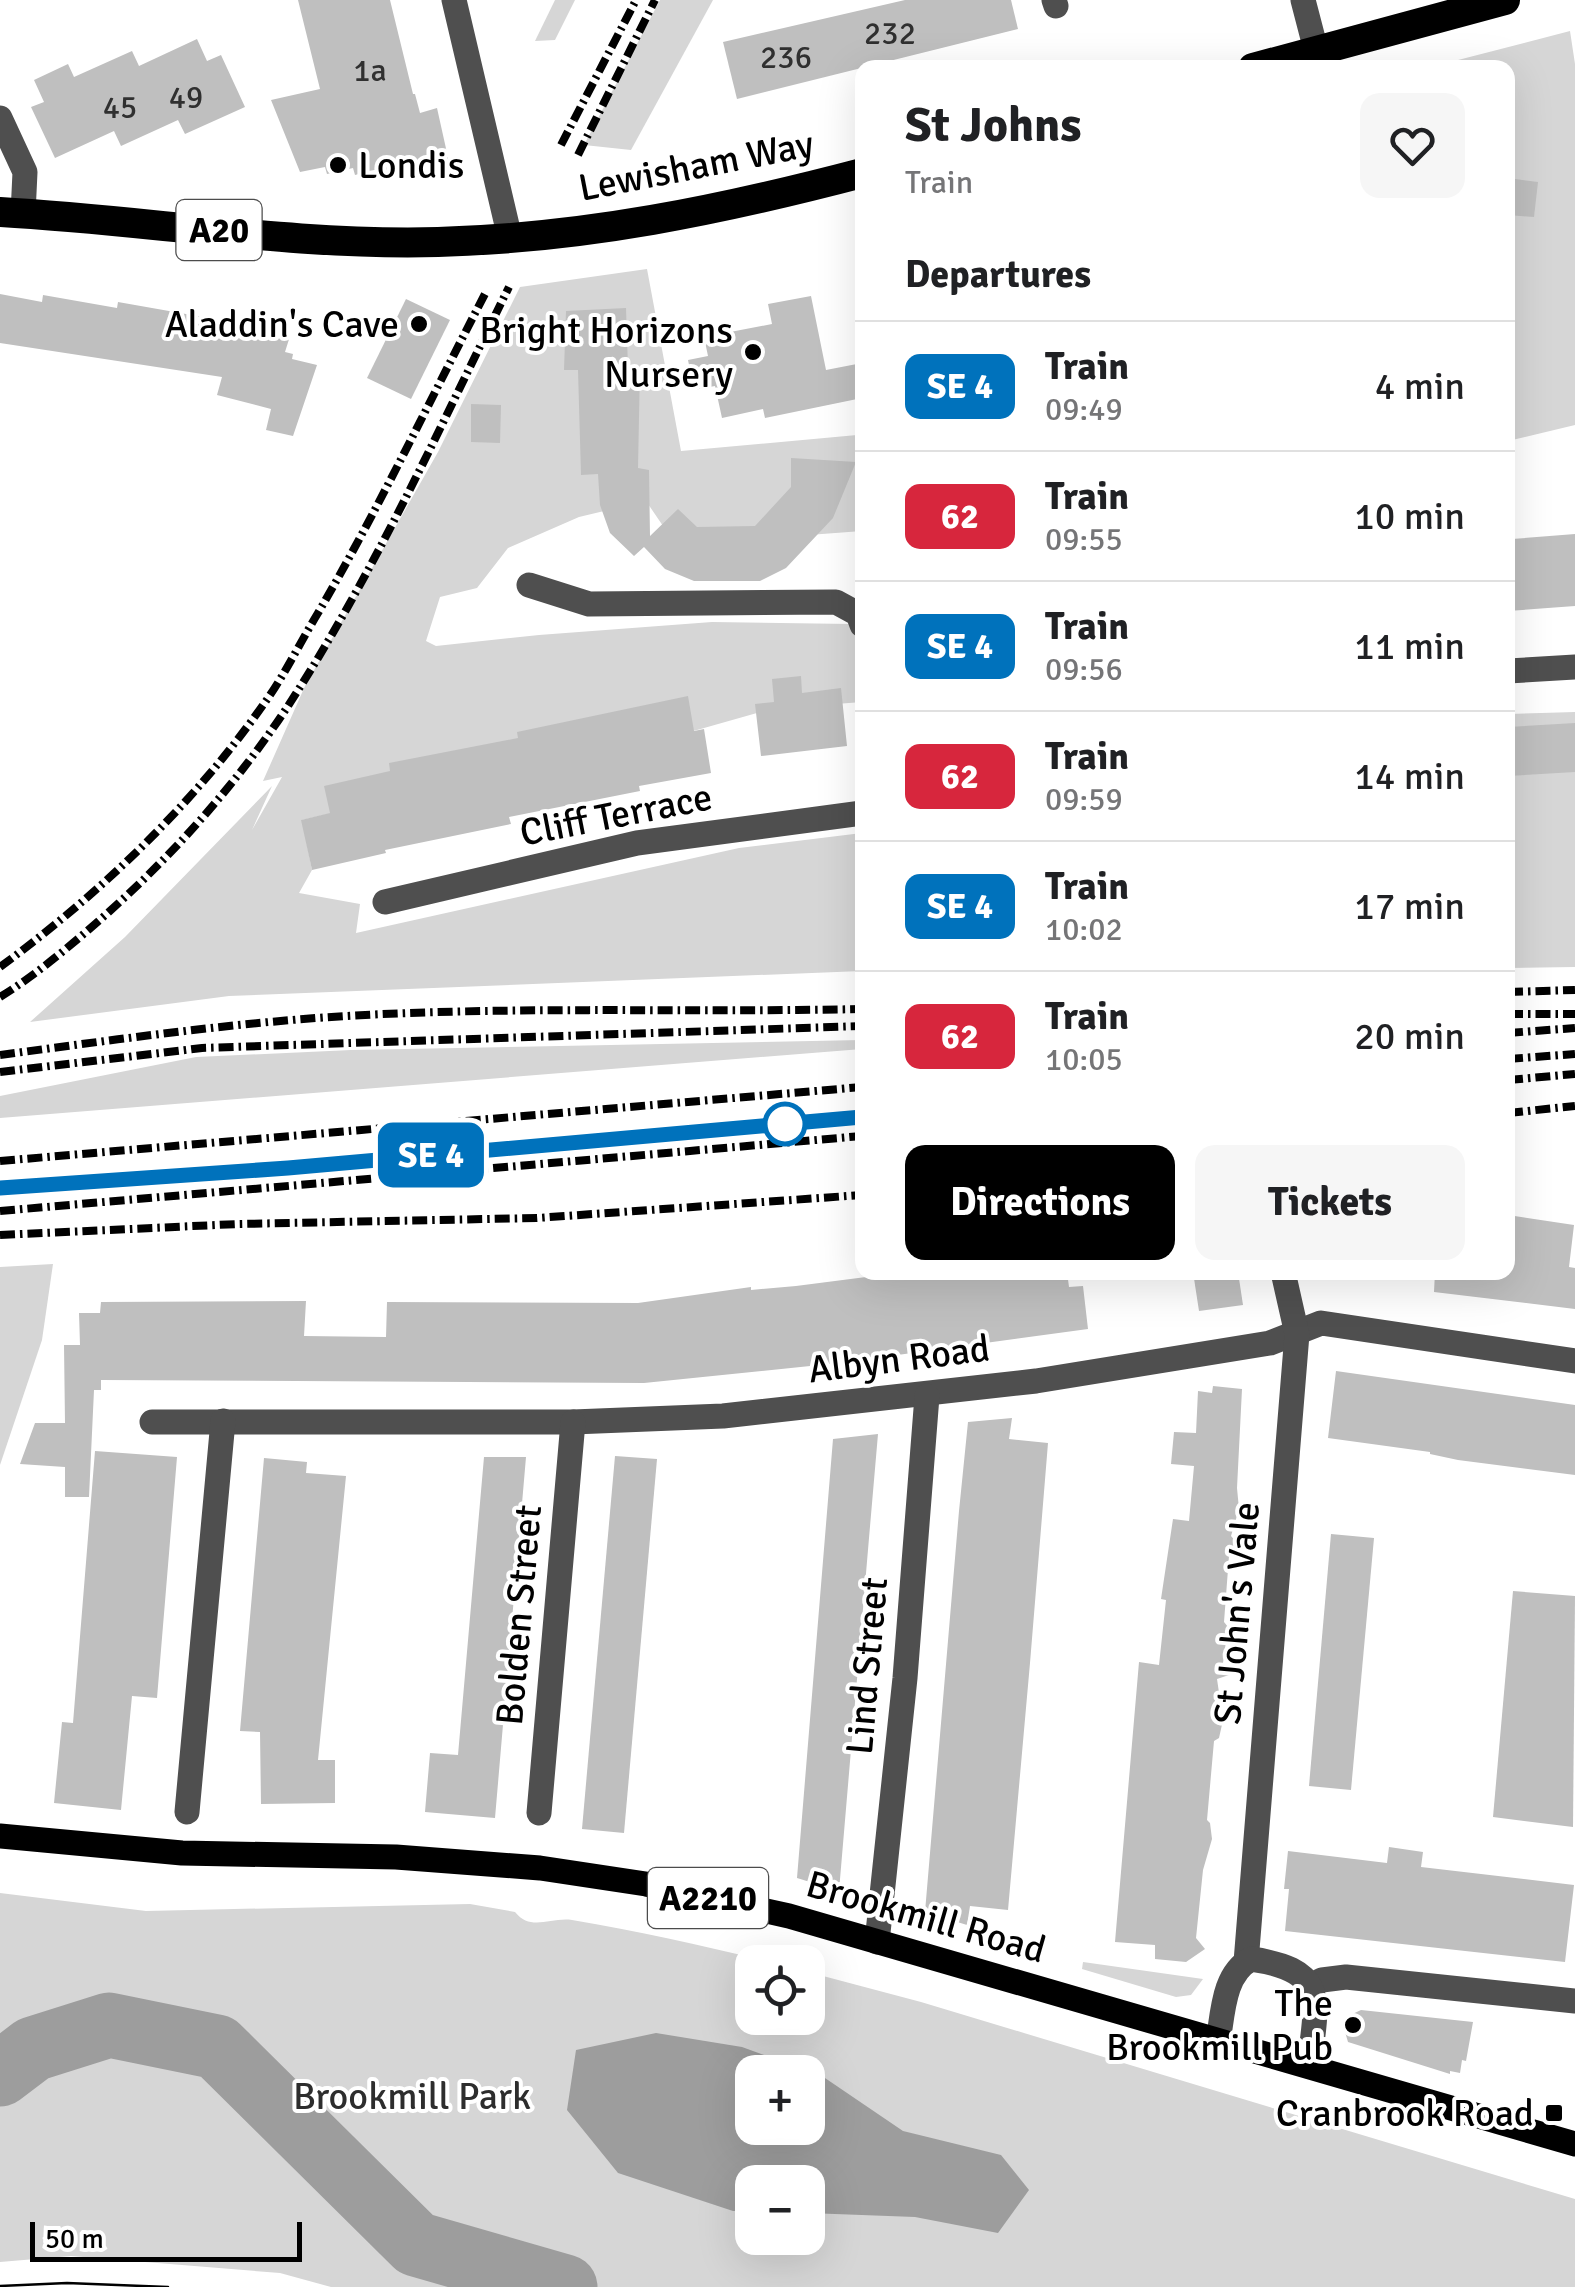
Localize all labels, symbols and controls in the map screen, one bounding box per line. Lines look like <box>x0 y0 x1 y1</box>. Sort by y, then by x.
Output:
house number: 232 <box>864 14 916 53</box>
house number: 236 <box>760 38 812 77</box>
house number: 1a <box>353 51 387 90</box>
house number: 49 <box>169 78 203 117</box>
house number: 45 <box>103 88 137 127</box>
button: heart <box>1360 93 1465 198</box>
text: St Johns <box>905 96 1082 155</box>
street label: Lewisham Way <box>575 120 818 212</box>
place label: Londis <box>358 142 464 189</box>
marker: Londis <box>327 154 349 176</box>
text: Train <box>905 163 973 202</box>
road number: A20 <box>176 200 262 260</box>
text: Departures <box>905 251 1091 298</box>
place label: Aladdin's Cave <box>165 301 399 348</box>
place label: Bright Horizons Nursery <box>479 307 733 398</box>
marker: Aladdin's Cave <box>408 313 430 335</box>
marker: Bright Horizons Nursery <box>742 341 764 363</box>
text: Train <box>1045 343 1129 390</box>
text: 4 min <box>1375 363 1465 410</box>
text: SE 4 <box>927 365 993 408</box>
text: 09:49 <box>1045 390 1123 429</box>
text: Train <box>1045 473 1129 520</box>
text: 10 min <box>1354 493 1465 540</box>
text: 62 <box>941 495 979 538</box>
text: 09:55 <box>1045 520 1123 559</box>
text: Train <box>1045 603 1129 650</box>
text: 11 min <box>1354 623 1465 670</box>
text: SE 4 <box>927 625 993 668</box>
text: 09:56 <box>1045 650 1123 689</box>
text: Train <box>1045 733 1129 780</box>
text: 14 min <box>1354 753 1465 800</box>
text: 62 <box>941 755 979 798</box>
street label: Cliff Terrace <box>516 773 716 857</box>
text: 09:59 <box>1045 780 1123 819</box>
text: Train <box>1045 863 1129 910</box>
text: 17 min <box>1354 883 1465 930</box>
text: SE 4 <box>927 885 993 928</box>
text: 10:02 <box>1045 910 1123 949</box>
text: Train <box>1045 993 1129 1040</box>
text: 20 min <box>1354 1013 1465 1060</box>
text: 62 <box>941 1015 979 1058</box>
text: 10:05 <box>1045 1040 1123 1079</box>
unlabelled marker <box>764 1103 806 1145</box>
line badge: SE 4 <box>361 1122 501 1188</box>
text: SE 4 <box>398 1134 464 1177</box>
button: Directions <box>905 1145 1175 1260</box>
button: Tickets <box>1195 1145 1465 1260</box>
street label: Albyn Road <box>806 1325 992 1393</box>
street label: St John's Vale <box>1204 1500 1270 1726</box>
street label: Bolden Street <box>486 1503 552 1727</box>
street label: Lind Street <box>836 1575 898 1757</box>
street label: Brookmill Road <box>801 1860 1051 1974</box>
road number: A2210 <box>648 1868 768 1928</box>
map controls <box>735 1945 825 2255</box>
button: locate <box>735 1945 825 2035</box>
place label: The Brookmill Pub <box>1106 1980 1333 2071</box>
marker: The Brookmill Pub <box>1342 2014 1364 2036</box>
button: + <box>735 2055 825 2145</box>
park label: Brookmill Park <box>293 2073 531 2120</box>
place label: Cranbrook Road <box>1276 2090 1534 2137</box>
marker: Cranbrook Road <box>1543 2102 1565 2124</box>
button: − <box>735 2165 825 2255</box>
scale bar <box>30 2217 302 2262</box>
text: 50 m <box>45 2222 104 2256</box>

